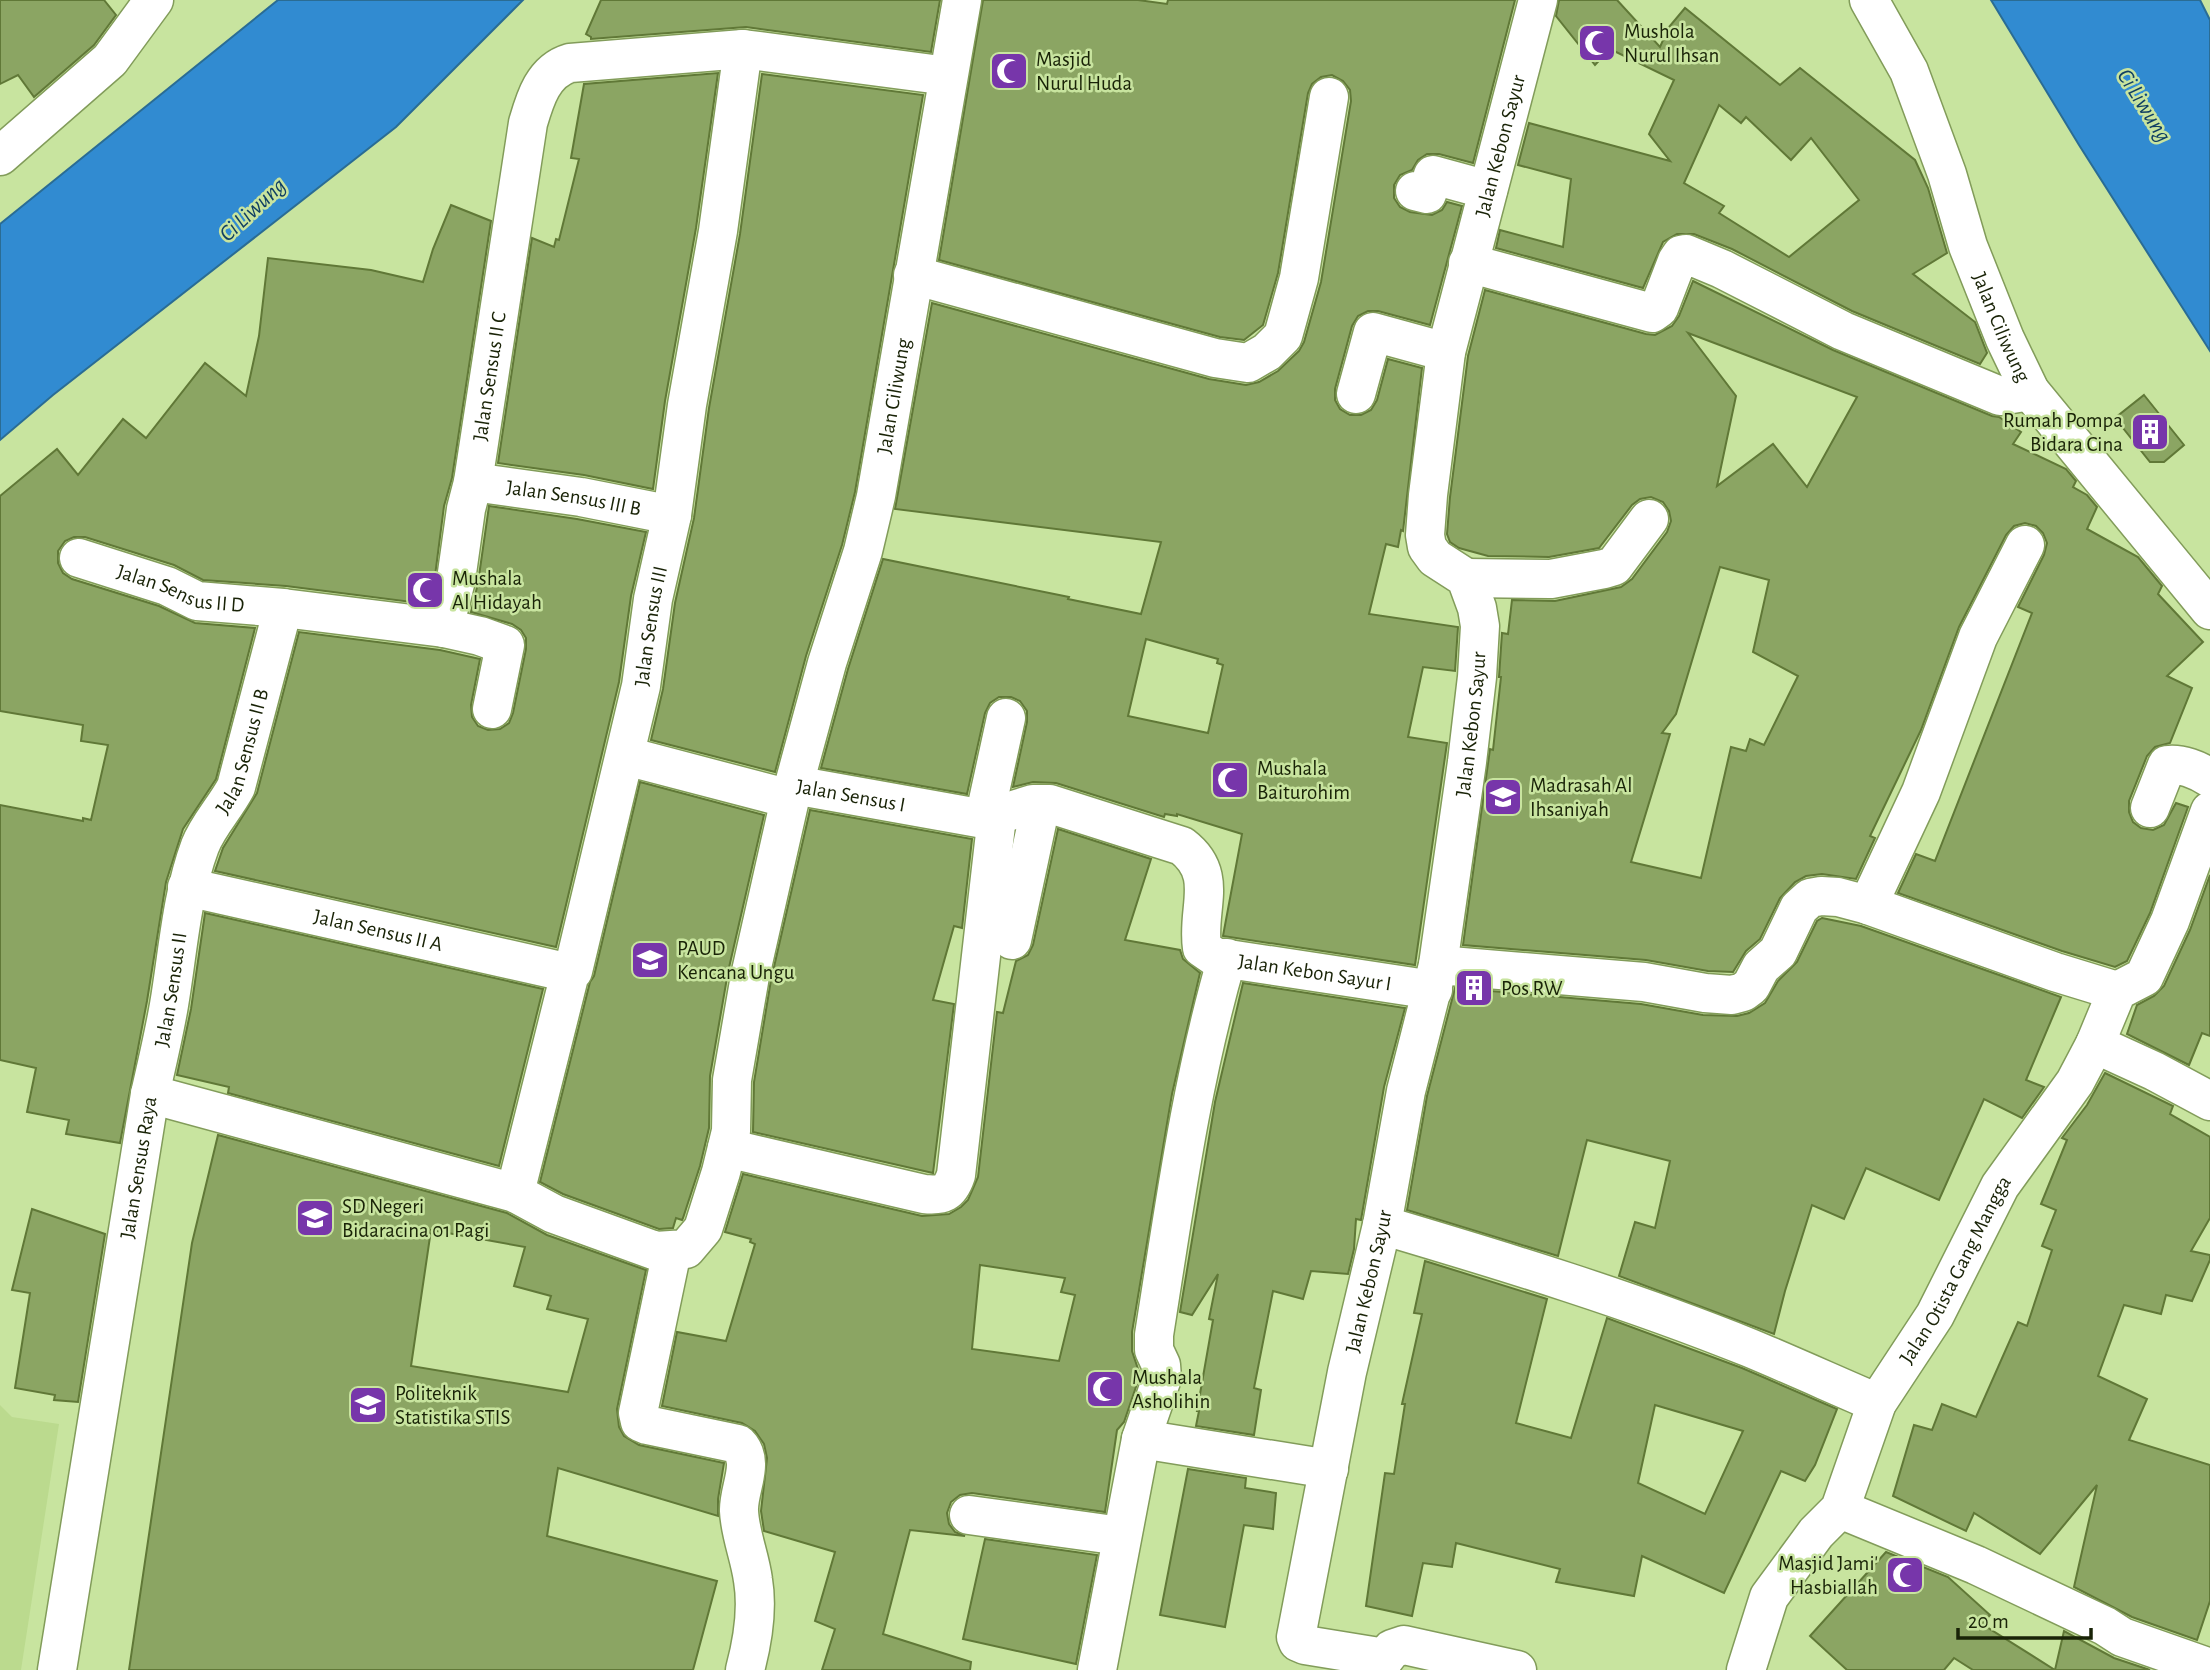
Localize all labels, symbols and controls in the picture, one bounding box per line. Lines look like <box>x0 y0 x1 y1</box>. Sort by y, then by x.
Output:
place label: Mushola Nurul Ihsan <box>1624 21 1719 66</box>
mosque icon: Mushola Nurul Ihsan <box>1576 22 1618 64</box>
place label: Masjid Nurul Huda <box>1036 49 1132 94</box>
mosque icon: Masjid Nurul Huda <box>988 50 1030 92</box>
water label: Ci Liwung <box>2112 65 2175 146</box>
street label: Jalan Kebon Sayur <box>1472 72 1529 219</box>
water label: Ci Liwung <box>215 174 291 246</box>
street label: Jalan Ciliwung <box>1969 270 2034 386</box>
street label: Jalan Sensus II C <box>469 310 510 442</box>
street label: Jalan Ciliwung <box>874 336 914 455</box>
place label: Rumah Pompa Bidara Cina <box>2003 410 2123 455</box>
building icon: Rumah Pompa Bidara Cina <box>2129 411 2171 453</box>
street label: Jalan Sensus III B <box>505 477 643 520</box>
street label: Jalan Sensus II D <box>114 561 245 616</box>
street label: Jalan Sensus III <box>631 564 671 688</box>
place label: Mushala Al Hidayah <box>452 568 542 613</box>
mosque icon: Mushala Al Hidayah <box>404 569 446 611</box>
street label: Jalan Kebon Sayur <box>1452 651 1489 798</box>
street label: Jalan Sensus II B <box>212 686 272 818</box>
place label: Mushala Baiturohim <box>1257 758 1350 803</box>
mosque icon: Mushala Baiturohim <box>1209 759 1251 801</box>
place label: Madrasah Al Ihsaniyah <box>1530 775 1632 820</box>
street label: Jalan Sensus I <box>795 776 907 816</box>
school or university icon: Madrasah Al Ihsaniyah <box>1482 776 1524 818</box>
street label: Jalan Sensus II A <box>312 906 445 955</box>
street label: Jalan Sensus II <box>151 931 190 1049</box>
place label: PAUD Kencana Ungu <box>677 938 795 983</box>
school or university icon: PAUD Kencana Ungu <box>629 939 671 981</box>
street label: Jalan Kebon Sayur I <box>1237 951 1393 995</box>
building icon: Pos RW <box>1453 967 1495 1009</box>
place label: Pos RW <box>1501 978 1563 999</box>
street label: Jalan Sensus Raya <box>117 1095 160 1240</box>
street label: Jalan Otista Gang Mangga <box>1896 1172 2015 1368</box>
place label: SD Negeri Bidaracina 01 Pagi <box>342 1196 489 1241</box>
school or university icon: SD Negeri Bidaracina 01 Pagi <box>294 1197 336 1239</box>
street label: Jalan Kebon Sayur <box>1342 1208 1396 1355</box>
place label: Mushala Asholihin <box>1132 1367 1210 1412</box>
mosque icon: Mushala Asholihin <box>1084 1368 1126 1410</box>
place label: Politeknik Statistika STIS <box>395 1383 510 1428</box>
school or university icon: Politeknik Statistika STIS <box>347 1384 389 1426</box>
place label: Masjid Jami' Hasbiallah <box>1778 1553 1878 1598</box>
mosque icon: Masjid Jami' Hasbiallah <box>1884 1554 1926 1596</box>
scale bar <box>1958 1596 2091 1640</box>
text: 20 m <box>1968 1611 2009 1632</box>

